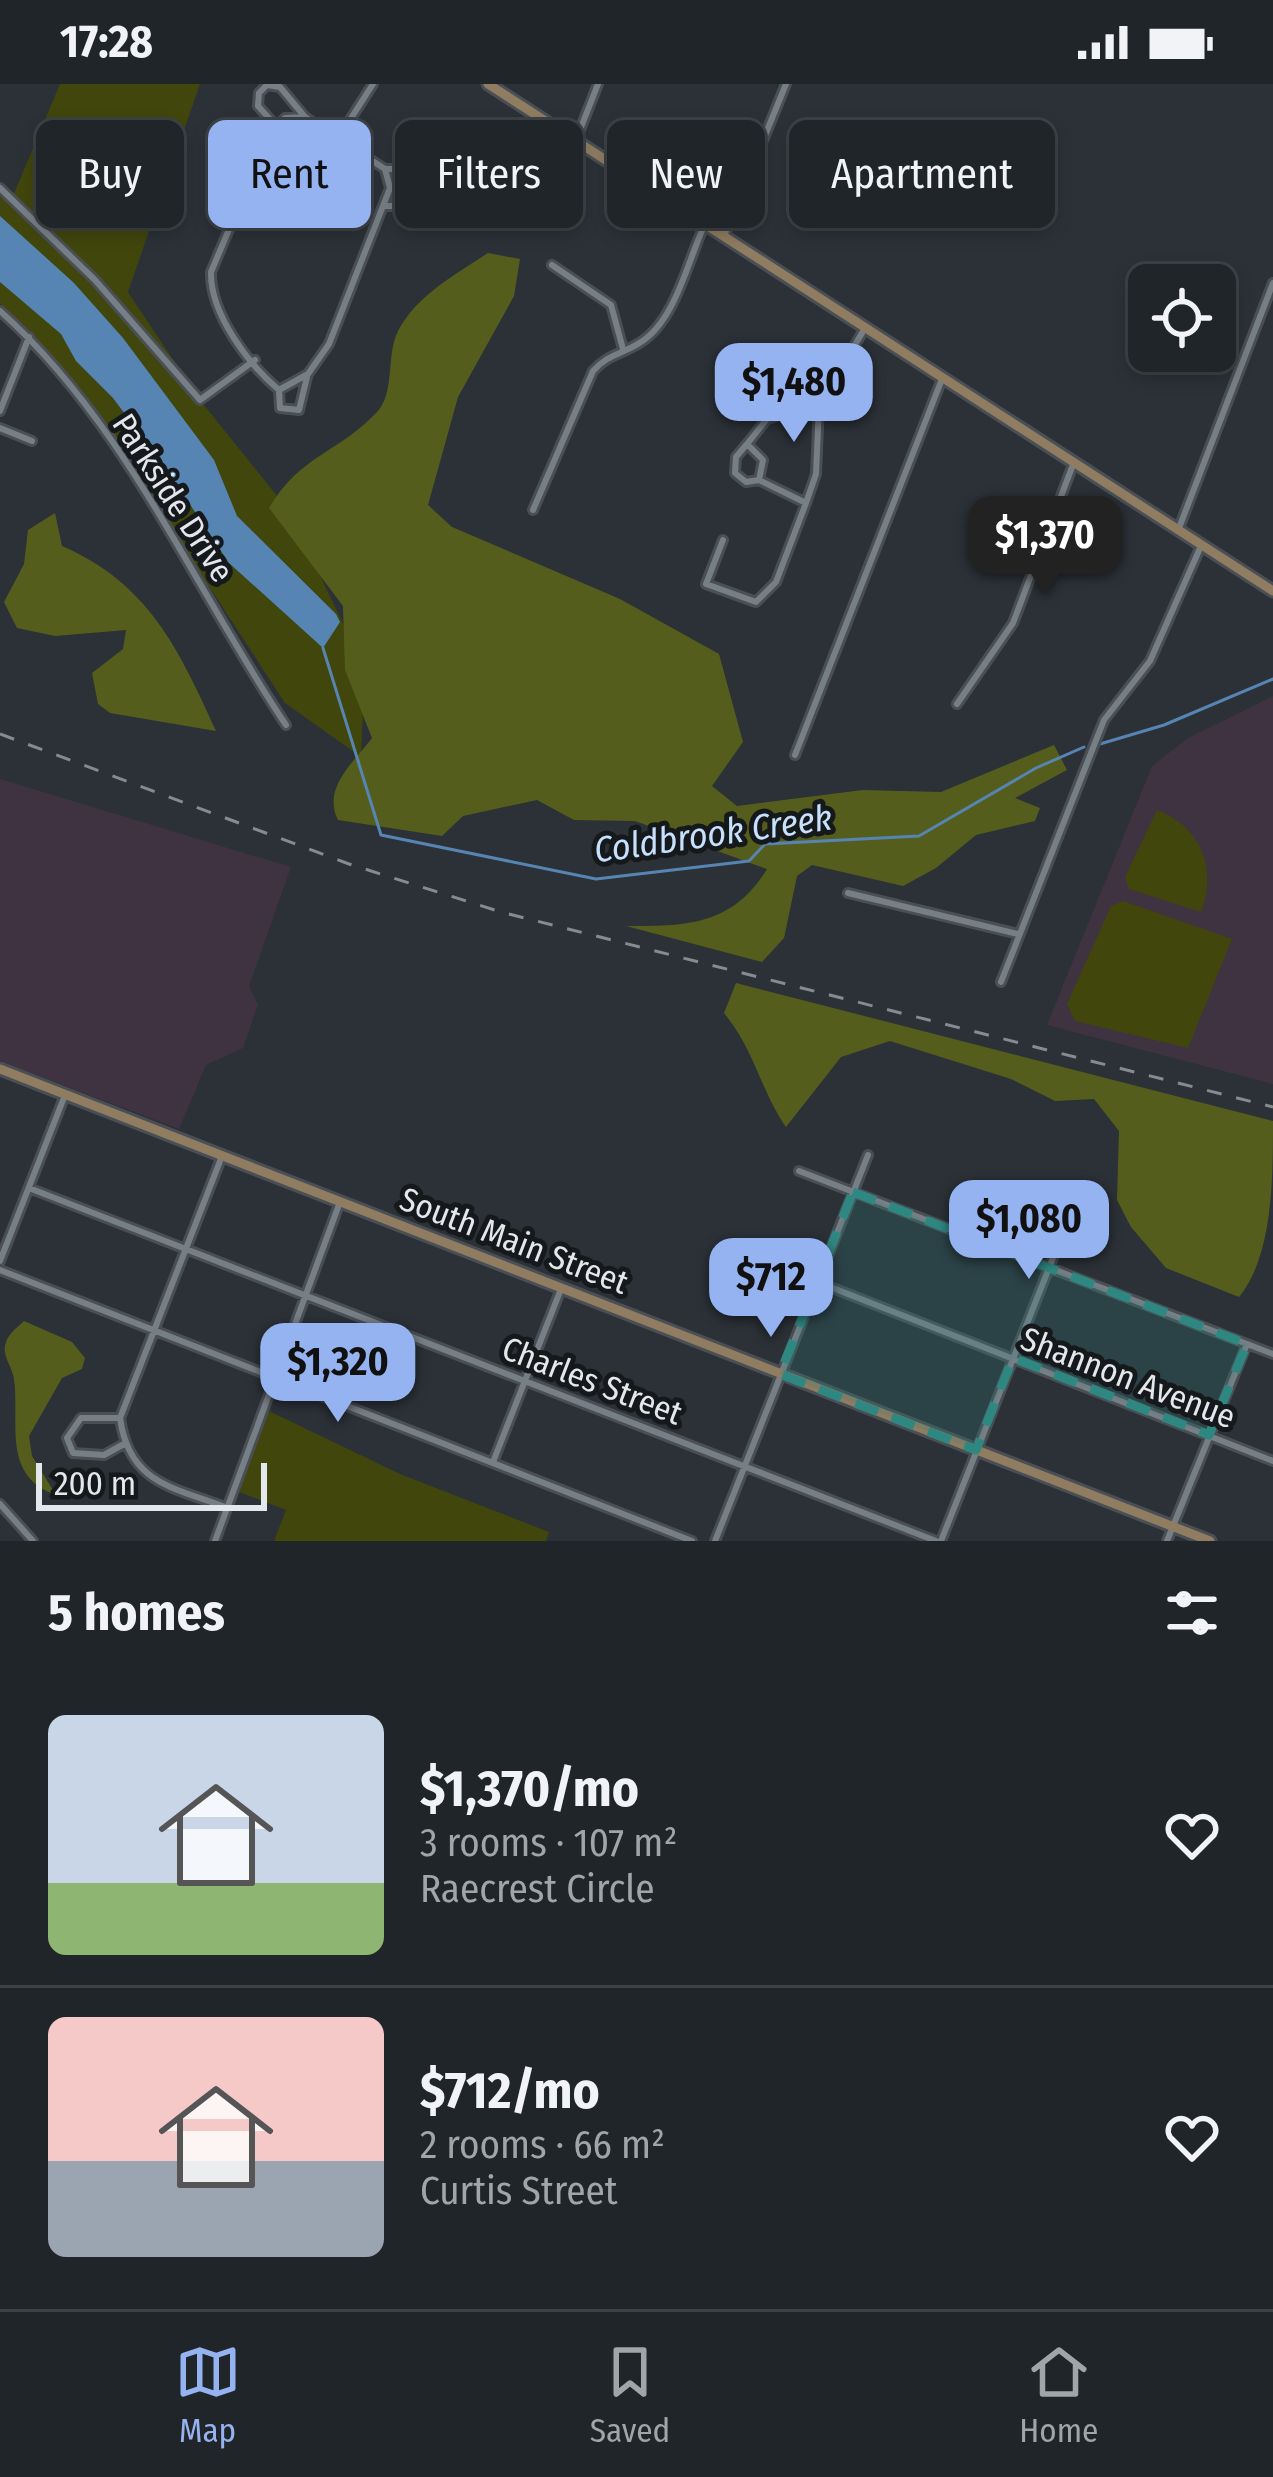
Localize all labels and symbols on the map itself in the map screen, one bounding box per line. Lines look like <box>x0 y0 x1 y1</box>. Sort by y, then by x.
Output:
pin: $1,480 <box>696 343 892 445</box>
street label: Parkside Drive <box>104 406 242 590</box>
pin: $1,370 <box>947 496 1143 598</box>
water label: Coldbrook Creek <box>591 795 835 872</box>
street label: South Main Street <box>394 1179 634 1303</box>
pin: $1,080 <box>931 1180 1127 1282</box>
pin: $712 <box>700 1238 842 1340</box>
street label: Shannon Avenue <box>1015 1319 1241 1437</box>
pin: $1,320 <box>240 1323 436 1425</box>
street label: Charles Street <box>496 1328 688 1434</box>
scale bar <box>36 1457 267 1510</box>

